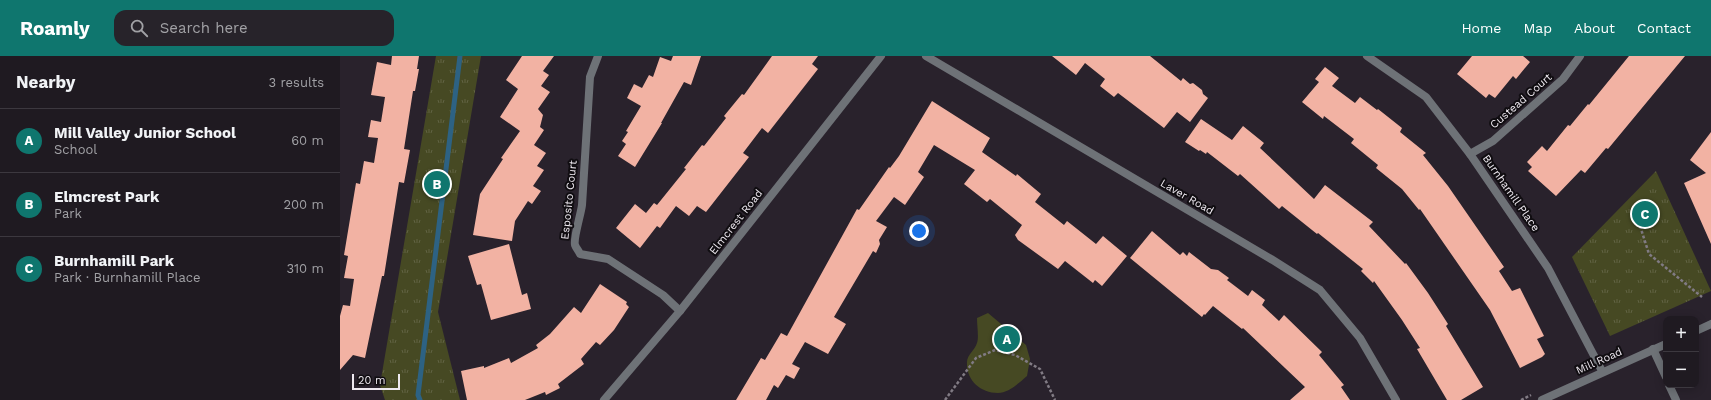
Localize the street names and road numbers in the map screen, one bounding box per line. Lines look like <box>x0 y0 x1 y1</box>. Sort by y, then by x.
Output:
street label: Custead Court <box>1487 70 1555 131</box>
street label: Burnhamill Place <box>1480 152 1542 234</box>
street label: Esposito Court <box>558 159 580 240</box>
street label: Laver Road <box>1158 176 1216 218</box>
street label: Elmcrest Road <box>707 187 765 257</box>
street label: Mill Road <box>1574 345 1624 377</box>

